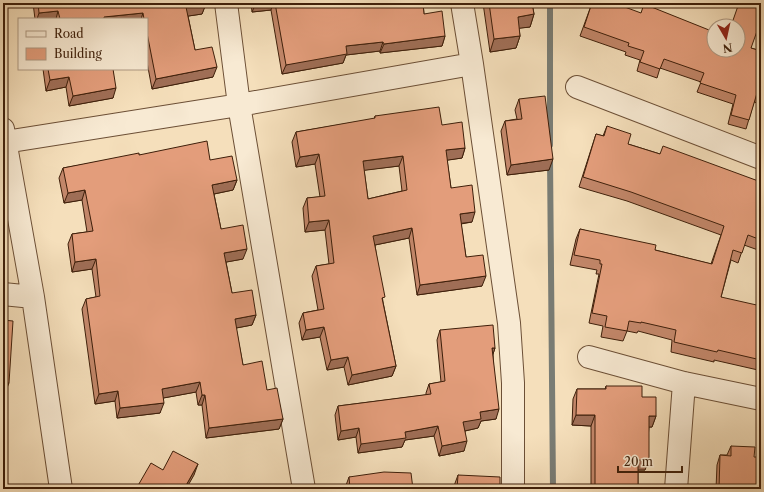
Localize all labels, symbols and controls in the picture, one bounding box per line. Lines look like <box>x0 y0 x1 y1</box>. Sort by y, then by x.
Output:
legend <box>18 18 148 70</box>
north arrow <box>706 18 746 58</box>
text: Road <box>54 26 84 41</box>
text: N <box>721 40 733 56</box>
text: Building <box>54 46 102 61</box>
scale bar <box>618 448 682 474</box>
text: 20 m <box>624 454 653 469</box>

